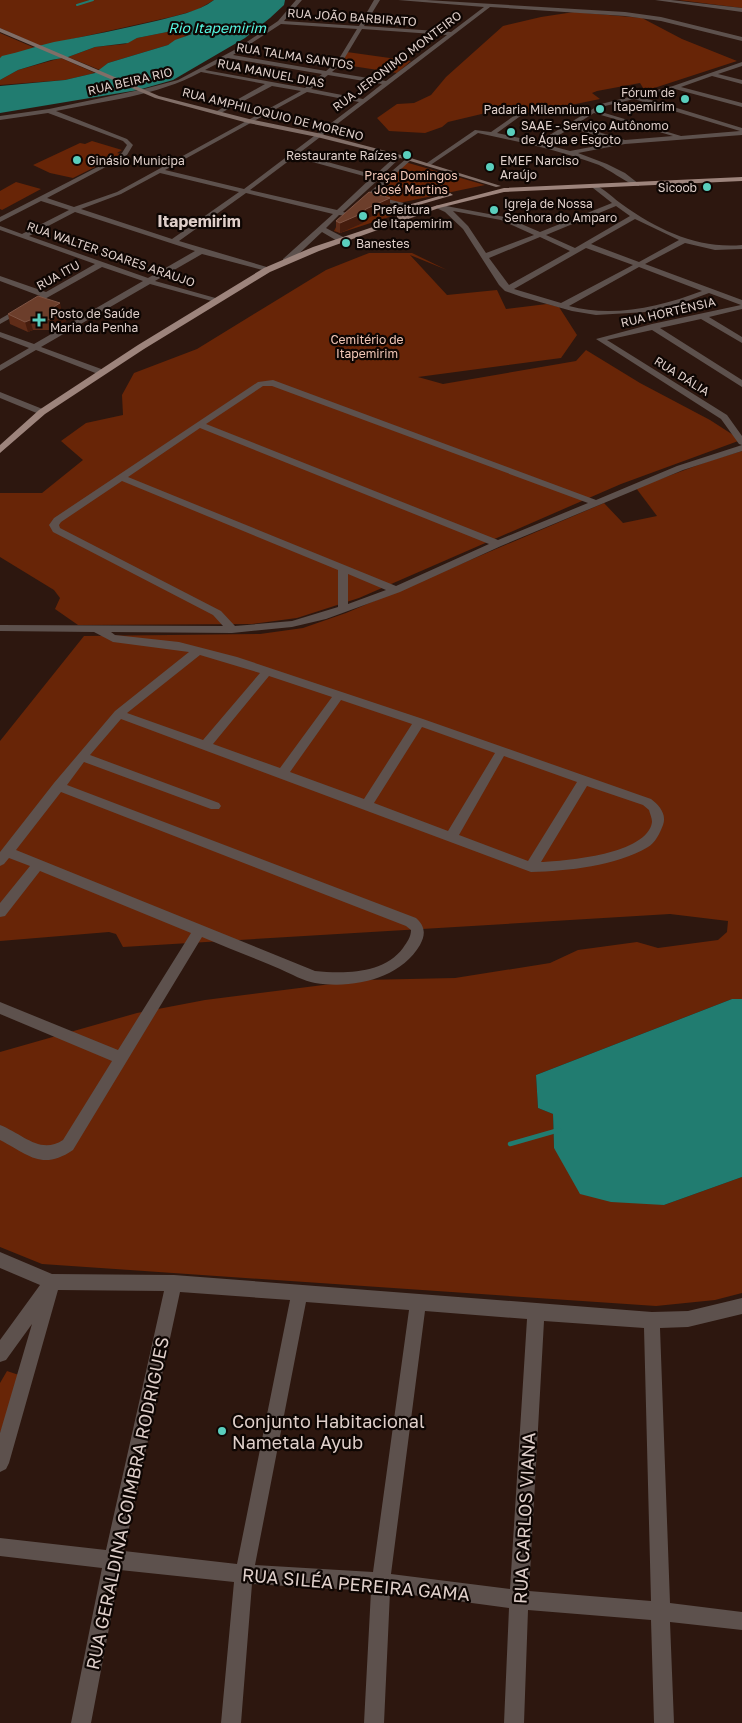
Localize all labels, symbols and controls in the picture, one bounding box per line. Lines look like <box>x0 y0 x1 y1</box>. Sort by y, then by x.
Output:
street label: RUA JOÃO BARBIRATO <box>287 5 417 29</box>
street label: RUA JERONIMO MONTEIRO <box>330 8 464 114</box>
water label: Rio Itapemirim <box>168 19 266 36</box>
street label: RUA TALMA SANTOS <box>235 39 355 73</box>
street label: RUA MANUEL DIAS <box>216 55 326 91</box>
street label: RUA BEIRA RIO <box>86 64 174 98</box>
street label: RUA AMPHILOQUIO DE MORENO <box>181 84 365 144</box>
place label: Fórum de Itapemirim <box>613 85 675 114</box>
marker: Fórum de Itapemirim <box>679 93 691 105</box>
place label: Padaria Milennium <box>484 102 590 117</box>
marker: Padaria Milennium <box>594 103 606 115</box>
place label: SAAE - Serviço Autônomo de Água e Esgoto <box>521 118 669 147</box>
marker: SAAE - Serviço Autônomo de Água e Esgoto <box>505 126 517 138</box>
place label: Restaurante Raízes <box>286 148 397 163</box>
marker: Restaurante Raízes <box>401 149 413 161</box>
place label: Ginásio Municipa <box>87 153 185 168</box>
place label: EMEF Narciso Araújo <box>500 153 579 182</box>
marker: Ginásio Municipa <box>71 154 83 166</box>
marker: EMEF Narciso Araújo <box>484 161 496 173</box>
park label: Praça Domingos José Martins <box>364 168 458 197</box>
place label: Sicoob <box>658 180 697 195</box>
marker: Sicoob <box>701 181 713 193</box>
place label: Igreja de Nossa Senhora do Amparo <box>504 196 617 225</box>
place label: Prefeitura de Itapemirim <box>373 202 452 231</box>
marker: Igreja de Nossa Senhora do Amparo <box>488 204 500 216</box>
marker: Prefeitura de Itapemirim <box>357 210 369 222</box>
district label: Itapemirim <box>157 211 241 231</box>
street label: RUA WALTER SOARES ARAUJO <box>25 218 197 290</box>
place label: Banestes <box>356 236 410 251</box>
marker: Banestes <box>340 237 352 249</box>
street label: RUA ITU <box>34 257 82 293</box>
street label: RUA HORTÊNSIA <box>619 294 717 330</box>
place label: Posto de Saúde Maria da Penha <box>50 306 140 335</box>
marker: Posto de Saúde Maria da Penha <box>32 313 46 327</box>
park label: Cemitério de Itapemirim <box>330 332 404 361</box>
street label: RUA DÁLIA <box>652 353 712 399</box>
street label: RUA GERALDINA COIMBRA RODRIGUES <box>81 1334 173 1672</box>
place label: Conjunto Habitacional Nametala Ayub <box>232 1410 425 1453</box>
marker: Conjunto Habitacional Nametala Ayub <box>216 1425 228 1437</box>
street label: RUA CARLOS VIANA <box>509 1432 539 1604</box>
street label: RUA SILÉA PEREIRA GAMA <box>241 1563 471 1605</box>

